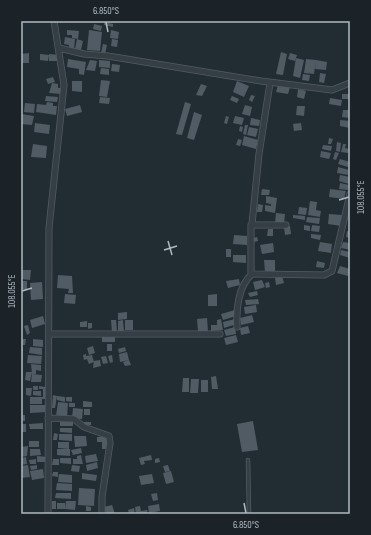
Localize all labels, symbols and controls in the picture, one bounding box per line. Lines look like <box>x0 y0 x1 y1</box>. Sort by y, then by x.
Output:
text: 6.850°S <box>93 5 119 17</box>
text: 108.055°E <box>355 180 367 214</box>
text: 108.055°E <box>6 274 18 308</box>
text: 6.850°S <box>233 519 259 531</box>

